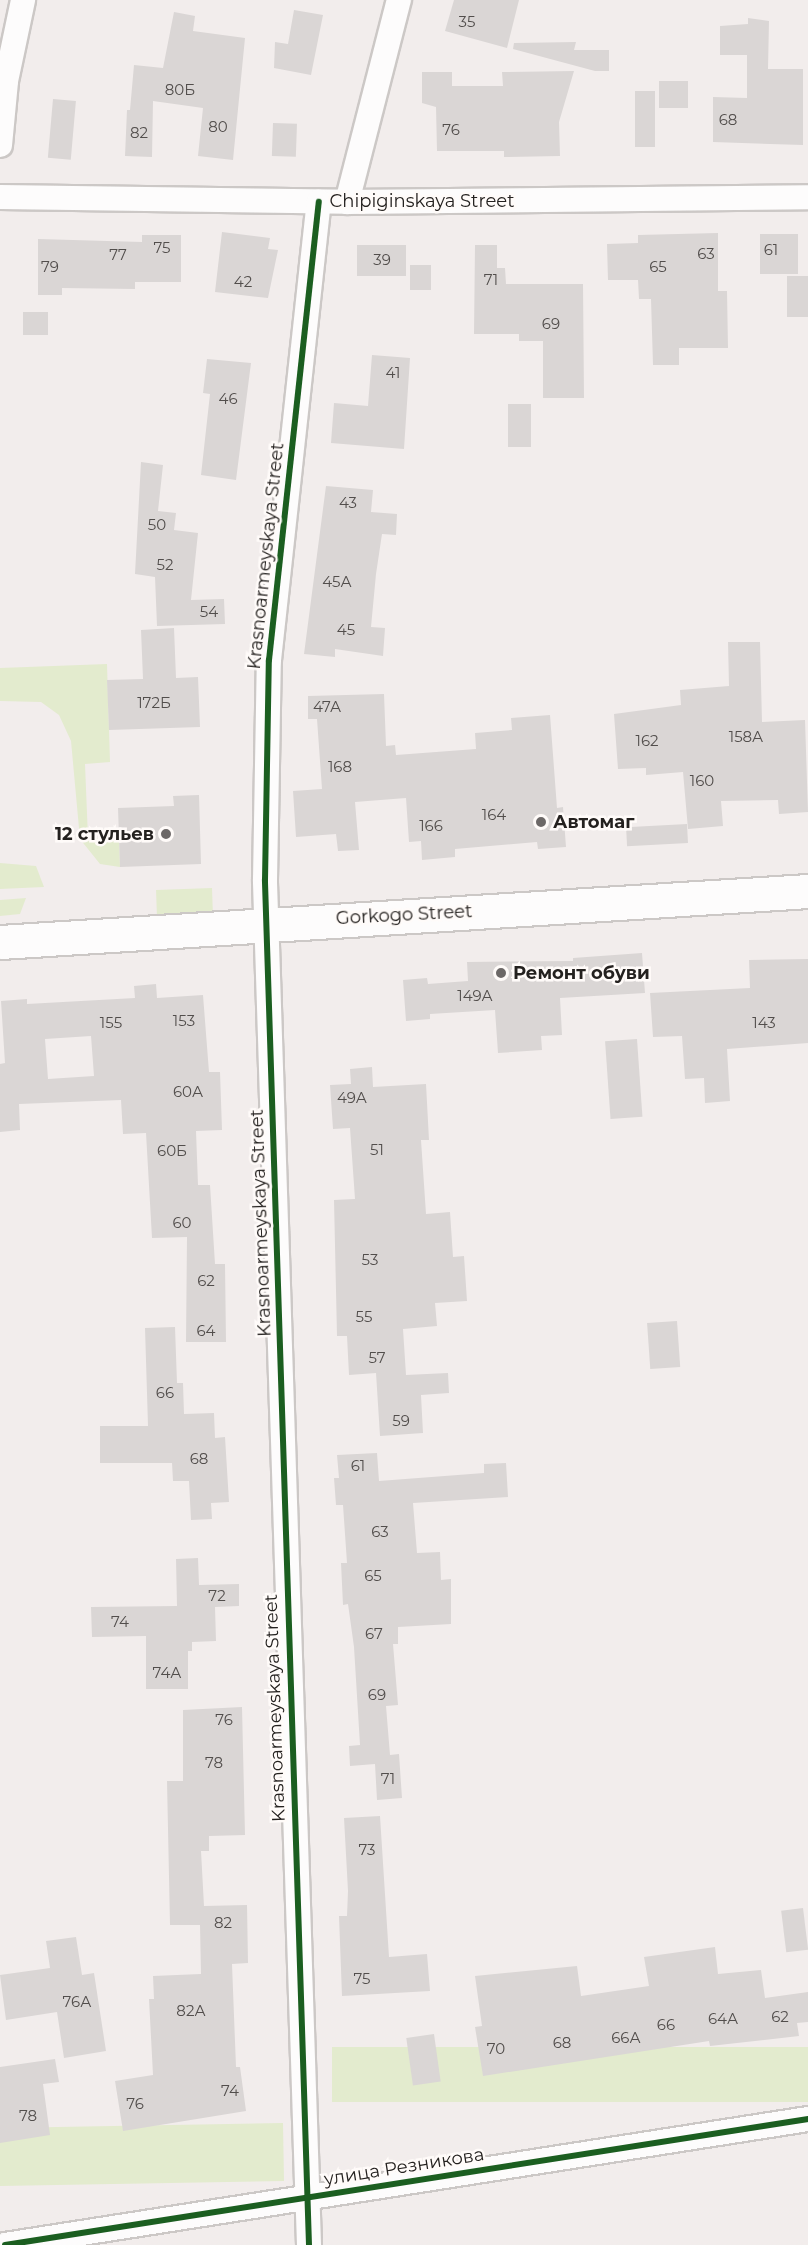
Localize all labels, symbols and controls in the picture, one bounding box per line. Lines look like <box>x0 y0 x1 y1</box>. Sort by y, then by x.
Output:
house number: 35 <box>459 13 475 31</box>
house number: 80Б <box>165 81 195 99</box>
house number: 68 <box>719 111 737 129</box>
house number: 80 <box>208 118 228 136</box>
house number: 76 <box>442 121 460 139</box>
house number: 82 <box>130 124 148 142</box>
street label: Chipiginskaya Street <box>330 190 514 212</box>
house number: 75 <box>153 239 171 257</box>
house number: 61 <box>764 241 778 259</box>
house number: 63 <box>697 245 715 263</box>
house number: 77 <box>109 246 127 264</box>
house number: 39 <box>373 251 391 269</box>
house number: 79 <box>41 258 59 276</box>
house number: 65 <box>649 258 667 276</box>
house number: 71 <box>484 271 498 289</box>
house number: 42 <box>234 273 252 291</box>
house number: 69 <box>542 315 560 333</box>
house number: 41 <box>386 364 400 382</box>
house number: 46 <box>218 390 238 408</box>
street label: Krasnoarmeyskaya Street <box>243 442 289 670</box>
house number: 43 <box>339 494 357 512</box>
house number: 50 <box>148 516 166 534</box>
house number: 52 <box>157 556 173 574</box>
house number: 45А <box>322 573 352 591</box>
house number: 54 <box>200 603 218 621</box>
house number: 45 <box>337 621 355 639</box>
house number: 172Б <box>137 694 171 712</box>
house number: 47А <box>313 698 341 716</box>
house number: 158А <box>729 728 763 746</box>
house number: 162 <box>635 732 659 750</box>
house number: 168 <box>328 758 352 776</box>
house number: 160 <box>690 772 714 790</box>
house number: 164 <box>482 806 506 824</box>
place label: Автомаг <box>553 811 634 833</box>
marker: Автомаг <box>534 815 548 829</box>
house number: 166 <box>419 817 443 835</box>
place label: 12 стульев <box>55 823 154 845</box>
marker: 12 стульев <box>159 827 173 841</box>
street label: Gorkogo Street <box>335 901 473 929</box>
place label: Ремонт обуви <box>513 962 650 984</box>
marker: Ремонт обуви <box>494 966 508 980</box>
house number: 149А <box>457 987 493 1005</box>
house number: 153 <box>173 1012 195 1030</box>
house number: 155 <box>100 1014 122 1032</box>
house number: 143 <box>752 1014 776 1032</box>
house number: 60А <box>173 1083 203 1101</box>
house number: 49А <box>337 1089 367 1107</box>
street label: Krasnoarmeyskaya Street <box>246 1109 276 1337</box>
house number: 51 <box>370 1141 384 1159</box>
house number: 60Б <box>157 1142 187 1160</box>
house number: 60 <box>172 1214 192 1232</box>
house number: 53 <box>362 1251 378 1269</box>
house number: 62 <box>197 1272 215 1290</box>
house number: 55 <box>356 1308 372 1326</box>
house number: 64 <box>196 1322 216 1340</box>
house number: 57 <box>368 1349 386 1367</box>
house number: 66 <box>156 1384 174 1402</box>
house number: 59 <box>392 1412 410 1430</box>
house number: 68 <box>190 1450 208 1468</box>
house number: 61 <box>351 1457 365 1475</box>
house number: 63 <box>371 1523 389 1541</box>
house number: 65 <box>364 1567 382 1585</box>
house number: 72 <box>208 1587 226 1605</box>
street label: Krasnoarmeyskaya Street <box>260 1594 290 1822</box>
house number: 74 <box>111 1613 129 1631</box>
house number: 67 <box>365 1625 383 1643</box>
house number: 74А <box>153 1664 181 1682</box>
house number: 69 <box>368 1686 386 1704</box>
house number: 76 <box>215 1711 233 1729</box>
house number: 78 <box>205 1754 223 1772</box>
house number: 71 <box>381 1770 395 1788</box>
house number: 73 <box>358 1841 376 1859</box>
house number: 82 <box>214 1914 232 1932</box>
house number: 75 <box>353 1970 371 1988</box>
house number: 76А <box>63 1993 91 2011</box>
house number: 82А <box>176 2002 206 2020</box>
house number: 62 <box>771 2008 789 2026</box>
house number: 64А <box>708 2010 738 2028</box>
house number: 66 <box>657 2016 675 2034</box>
house number: 66А <box>611 2029 641 2047</box>
house number: 68 <box>553 2034 571 2052</box>
house number: 70 <box>487 2040 505 2058</box>
house number: 74 <box>221 2082 239 2100</box>
house number: 76 <box>126 2095 144 2113</box>
house number: 78 <box>19 2107 37 2125</box>
street label: улица Резникова <box>322 2144 486 2190</box>

